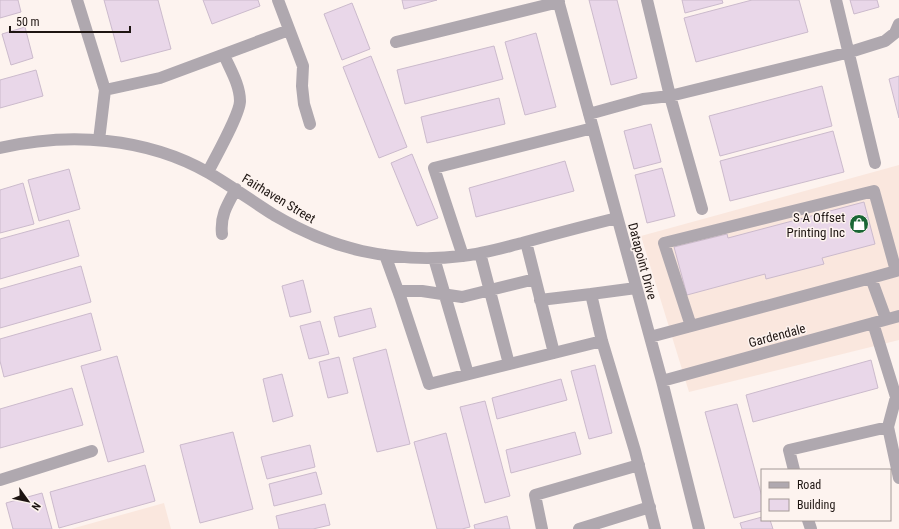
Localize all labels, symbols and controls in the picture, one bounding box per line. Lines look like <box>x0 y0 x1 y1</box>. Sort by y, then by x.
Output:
scale bar <box>10 8 130 34</box>
text: 50 m <box>16 15 40 29</box>
street label: Fairhaven Street <box>239 171 318 226</box>
place label: S A Offset Printing Inc <box>786 210 845 240</box>
shop icon: S A Offset Printing Inc <box>848 213 870 235</box>
street label: Datapoint Drive <box>625 221 660 301</box>
street label: Gardendale <box>747 321 807 350</box>
legend <box>761 469 891 521</box>
text: Road <box>797 478 821 492</box>
north arrow <box>8 481 48 521</box>
text: Building <box>797 498 835 512</box>
text: N <box>29 500 43 513</box>

